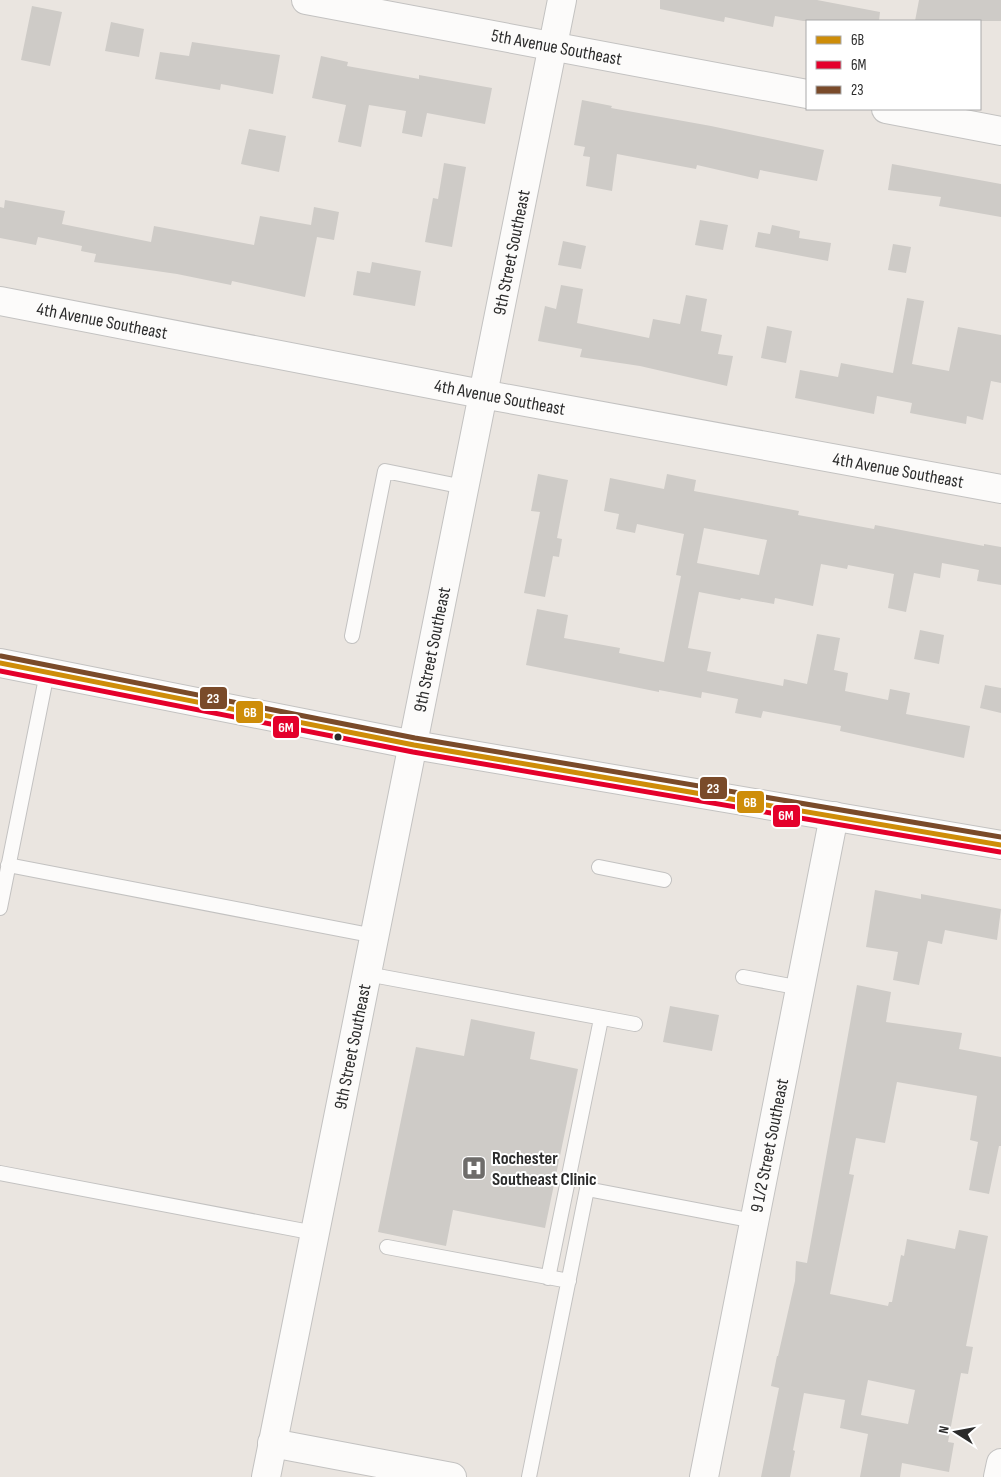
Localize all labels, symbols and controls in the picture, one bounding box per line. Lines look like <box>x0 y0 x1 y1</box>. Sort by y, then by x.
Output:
legend <box>806 20 981 110</box>
street label: 5th Avenue Southeast <box>490 25 624 70</box>
text: 6B <box>851 31 865 50</box>
text: 6M <box>851 56 867 75</box>
text: 23 <box>851 81 864 100</box>
street label: 9th Street Southeast <box>489 188 535 317</box>
street label: 4th Avenue Southeast <box>35 298 170 344</box>
street label: 4th Avenue Southeast <box>433 375 567 420</box>
street label: 4th Avenue Southeast <box>831 448 966 493</box>
street label: 9th Street Southeast <box>410 585 455 714</box>
line badge: 23 <box>199 686 228 710</box>
text: 23 <box>207 690 219 707</box>
line badge: 6B <box>235 700 264 724</box>
text: 6B <box>243 704 257 721</box>
line badge: 6M <box>272 715 300 739</box>
text: 6M <box>278 719 294 736</box>
unlabelled marker <box>333 732 343 742</box>
line badge: 23 <box>699 776 728 800</box>
text: 23 <box>707 780 719 797</box>
line badge: 6B <box>736 790 765 814</box>
text: 6B <box>743 794 757 811</box>
line badge: 6M <box>772 804 801 828</box>
text: 6M <box>778 807 794 824</box>
street label: 9th Street Southeast <box>330 982 376 1111</box>
street label: 9 1/2 Street Southeast <box>746 1076 793 1214</box>
place label: Rochester Southeast Clinic <box>492 1148 597 1190</box>
hospital icon: Rochester Southeast Clinic <box>461 1155 487 1181</box>
north arrow <box>931 1407 981 1457</box>
text: N <box>935 1424 953 1435</box>

